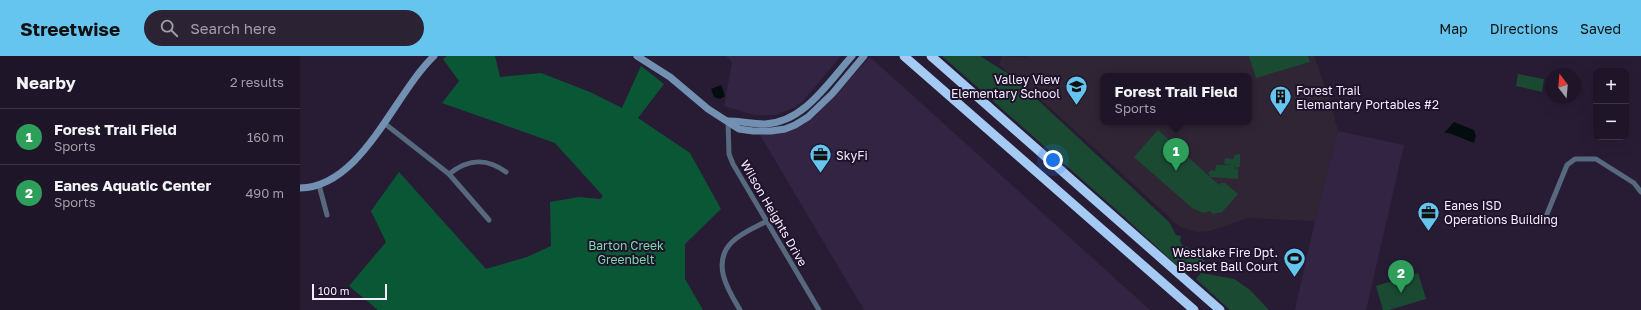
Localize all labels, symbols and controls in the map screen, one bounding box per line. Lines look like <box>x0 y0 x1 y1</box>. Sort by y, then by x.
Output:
search box <box>144 10 424 46</box>
text: Streetwise <box>20 17 120 40</box>
icon: search <box>158 17 180 39</box>
text: Search here <box>190 19 276 37</box>
text: Map <box>1439 20 1468 37</box>
text: Directions <box>1490 20 1558 37</box>
text: Saved <box>1580 20 1621 37</box>
north arrow <box>1545 68 1581 104</box>
map controls <box>1593 68 1629 140</box>
button: + <box>1593 68 1629 104</box>
text: Nearby <box>16 72 76 93</box>
place label: Valley View Elementary School <box>951 72 1060 101</box>
school or university icon: Valley View Elementary School <box>1063 73 1089 106</box>
popup <box>1100 73 1252 125</box>
text: 2 results <box>230 74 284 90</box>
text: Forest Trail Field <box>1115 82 1237 100</box>
place label: Forest Trail Elemantary Portables #2 <box>1296 83 1439 112</box>
building icon: Forest Trail Elemantary Portables #2 <box>1268 84 1294 117</box>
text: Sports <box>1115 100 1156 116</box>
button: − <box>1593 104 1629 140</box>
text: Forest Trail Field <box>54 120 177 138</box>
text: 1 <box>26 129 32 145</box>
text: 160 m <box>247 129 284 145</box>
text: Sports <box>54 138 96 154</box>
pin: 1 <box>1163 138 1189 171</box>
office icon: SkyFi <box>808 142 834 175</box>
place label: SkyFi <box>836 148 868 163</box>
your location <box>1043 150 1063 170</box>
street label: Wilson Heights Drive <box>737 157 811 269</box>
text: Eanes Aquatic Center <box>54 176 211 194</box>
text: 2 <box>25 185 33 201</box>
text: 490 m <box>245 185 284 201</box>
text: Sports <box>54 194 96 210</box>
place label: Eanes ISD Operations Building <box>1444 198 1558 227</box>
office icon: Eanes ISD Operations Building <box>1415 199 1441 232</box>
park label: Barton Creek Greenbelt <box>588 238 664 267</box>
place label: Westlake Fire Dpt. Basket Ball Court <box>1172 245 1278 274</box>
sports icon: Westlake Fire Dpt. Basket Ball Court <box>1281 246 1307 279</box>
pin: 2 <box>1388 260 1414 293</box>
scale bar <box>312 282 387 301</box>
text: 100 m <box>318 284 349 297</box>

